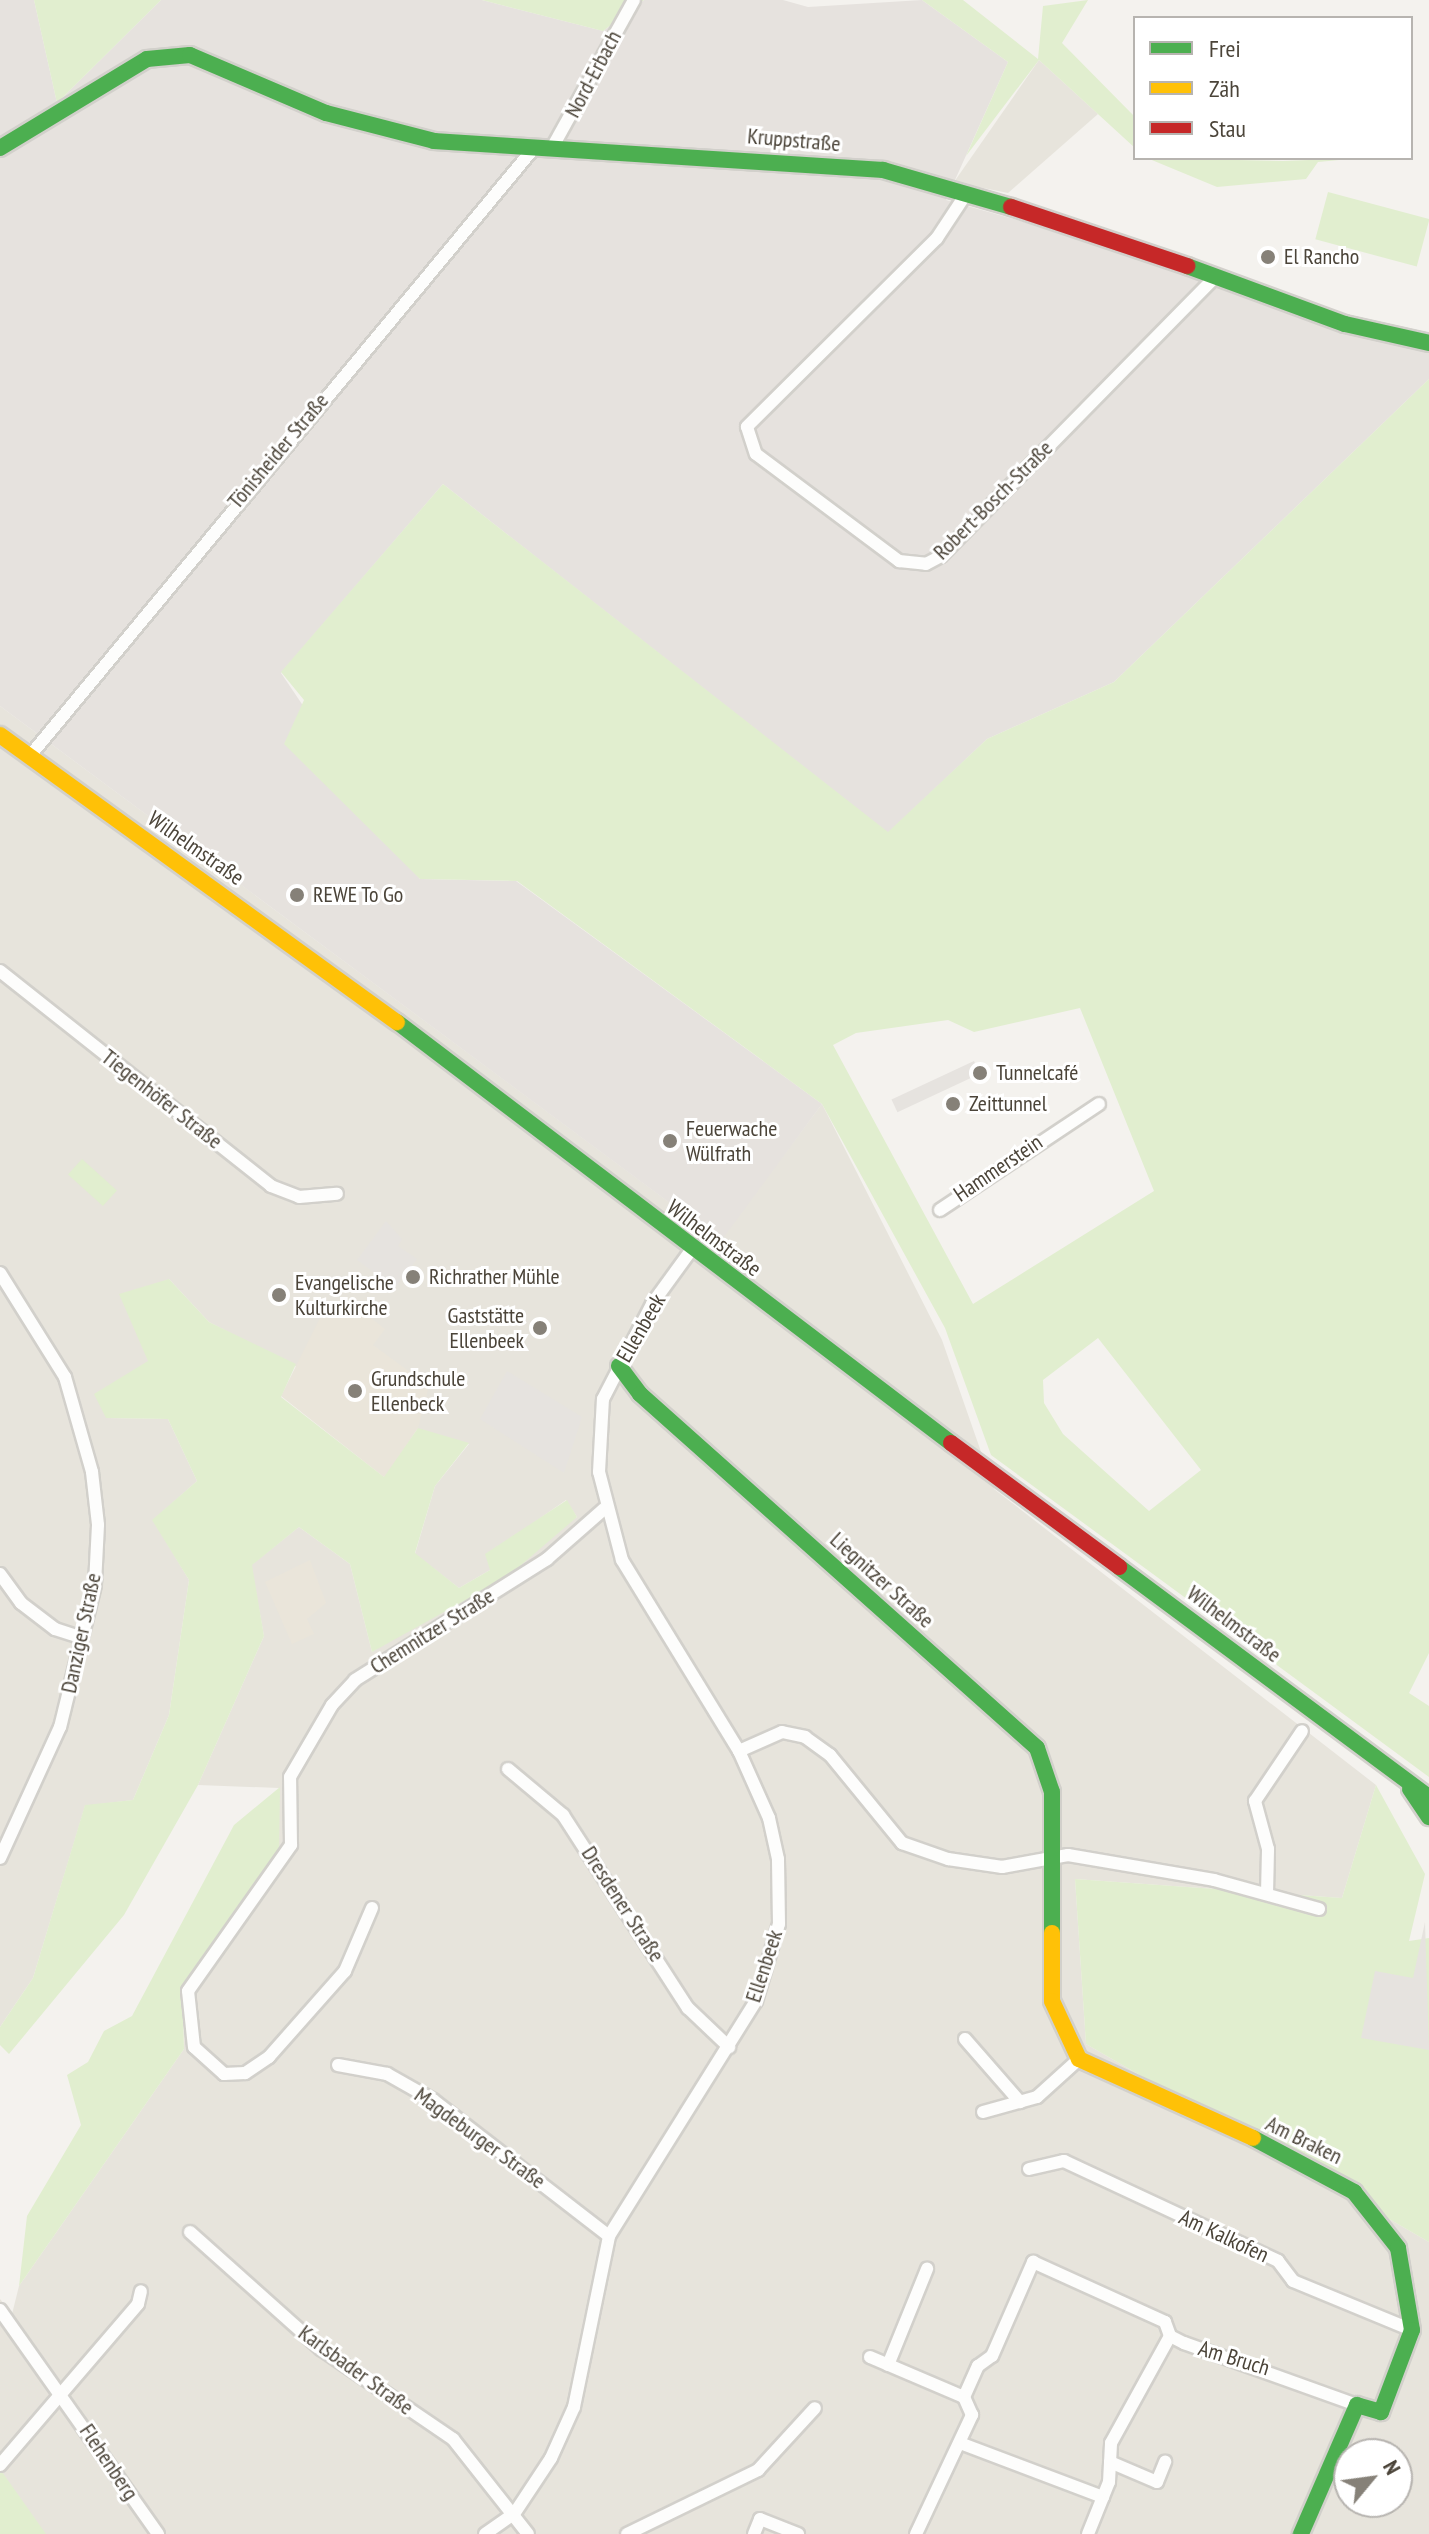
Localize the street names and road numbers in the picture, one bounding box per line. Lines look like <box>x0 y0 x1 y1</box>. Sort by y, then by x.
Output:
street label: Nord-Erbach <box>559 26 627 122</box>
street label: Kruppstraße <box>746 123 842 157</box>
street label: Tönisheider Straße <box>222 388 334 514</box>
street label: Robert-Bosch-Straße <box>928 435 1058 565</box>
street label: Wilhelmstraße <box>143 805 249 891</box>
street label: Tiegenhöfer Straße <box>96 1044 228 1154</box>
street label: Hammerstein <box>949 1129 1047 1207</box>
street label: Wilhelmstraße <box>662 1194 766 1282</box>
street label: Ellenbeek <box>611 1289 671 1367</box>
street label: Liegnitzer Straße <box>825 1527 939 1633</box>
street label: Danziger Straße <box>55 1571 107 1695</box>
street label: Wilhelmstraße <box>1182 1580 1286 1668</box>
street label: Chemnitzer Straße <box>365 1582 499 1680</box>
street label: Dresdener Straße <box>576 1841 670 1967</box>
street label: Ellenbeek <box>740 1926 788 2006</box>
street label: Magdeburger Straße <box>409 2082 551 2194</box>
street label: Am Braken <box>1262 2110 1346 2170</box>
street label: Am Kalkofen <box>1175 2204 1273 2268</box>
street label: Karlsbader Straße <box>293 2319 419 2421</box>
street label: Am Bruch <box>1195 2335 1273 2381</box>
street label: Flehenberg <box>74 2419 144 2505</box>

